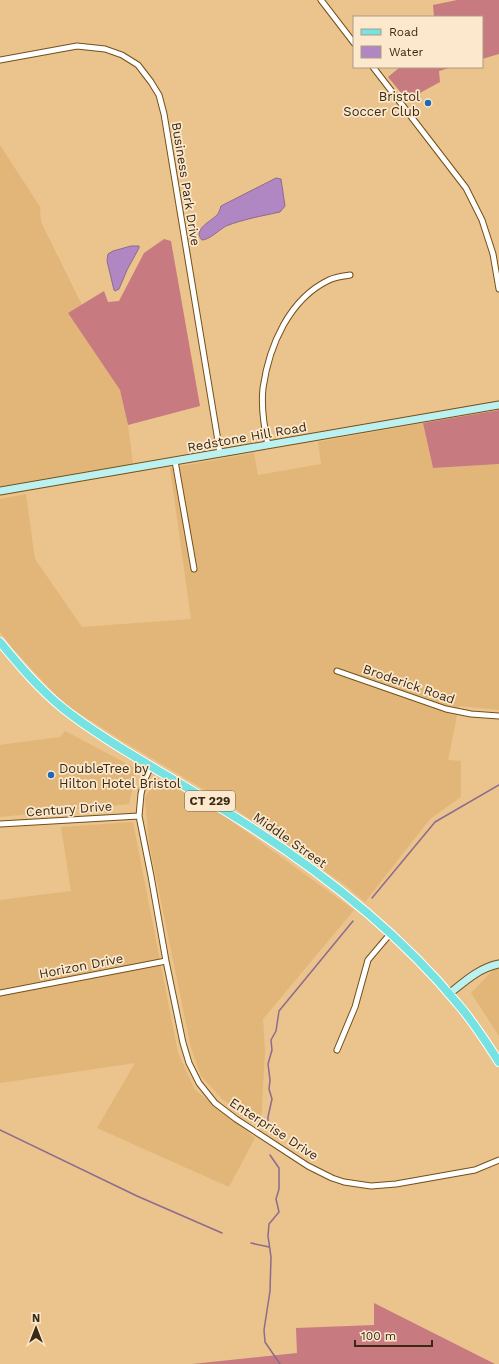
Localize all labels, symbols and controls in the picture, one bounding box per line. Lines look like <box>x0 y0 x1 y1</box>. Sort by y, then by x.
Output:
legend <box>353 16 483 68</box>
text: Road <box>389 25 418 39</box>
text: Water <box>389 45 424 59</box>
place label: Bristol Soccer Club <box>343 89 420 119</box>
marker: Bristol Soccer Club <box>423 98 433 108</box>
street label: Business Park Drive <box>169 121 203 247</box>
street label: Redstone Hill Road <box>186 419 308 455</box>
street label: Broderick Road <box>361 661 457 707</box>
place label: DoubleTree by Hilton Hotel Bristol <box>59 761 181 791</box>
marker: DoubleTree by Hilton Hotel Bristol <box>46 770 56 780</box>
road number: CT 229 <box>185 791 235 811</box>
street label: Century Drive <box>25 799 113 819</box>
street label: Middle Street <box>251 809 330 871</box>
street label: Horizon Drive <box>38 950 124 982</box>
street label: Enterprise Drive <box>227 1095 321 1163</box>
north arrow <box>16 1308 56 1348</box>
text: N <box>32 1312 40 1325</box>
scale bar <box>355 1322 432 1348</box>
text: 100 m <box>361 1329 396 1343</box>

